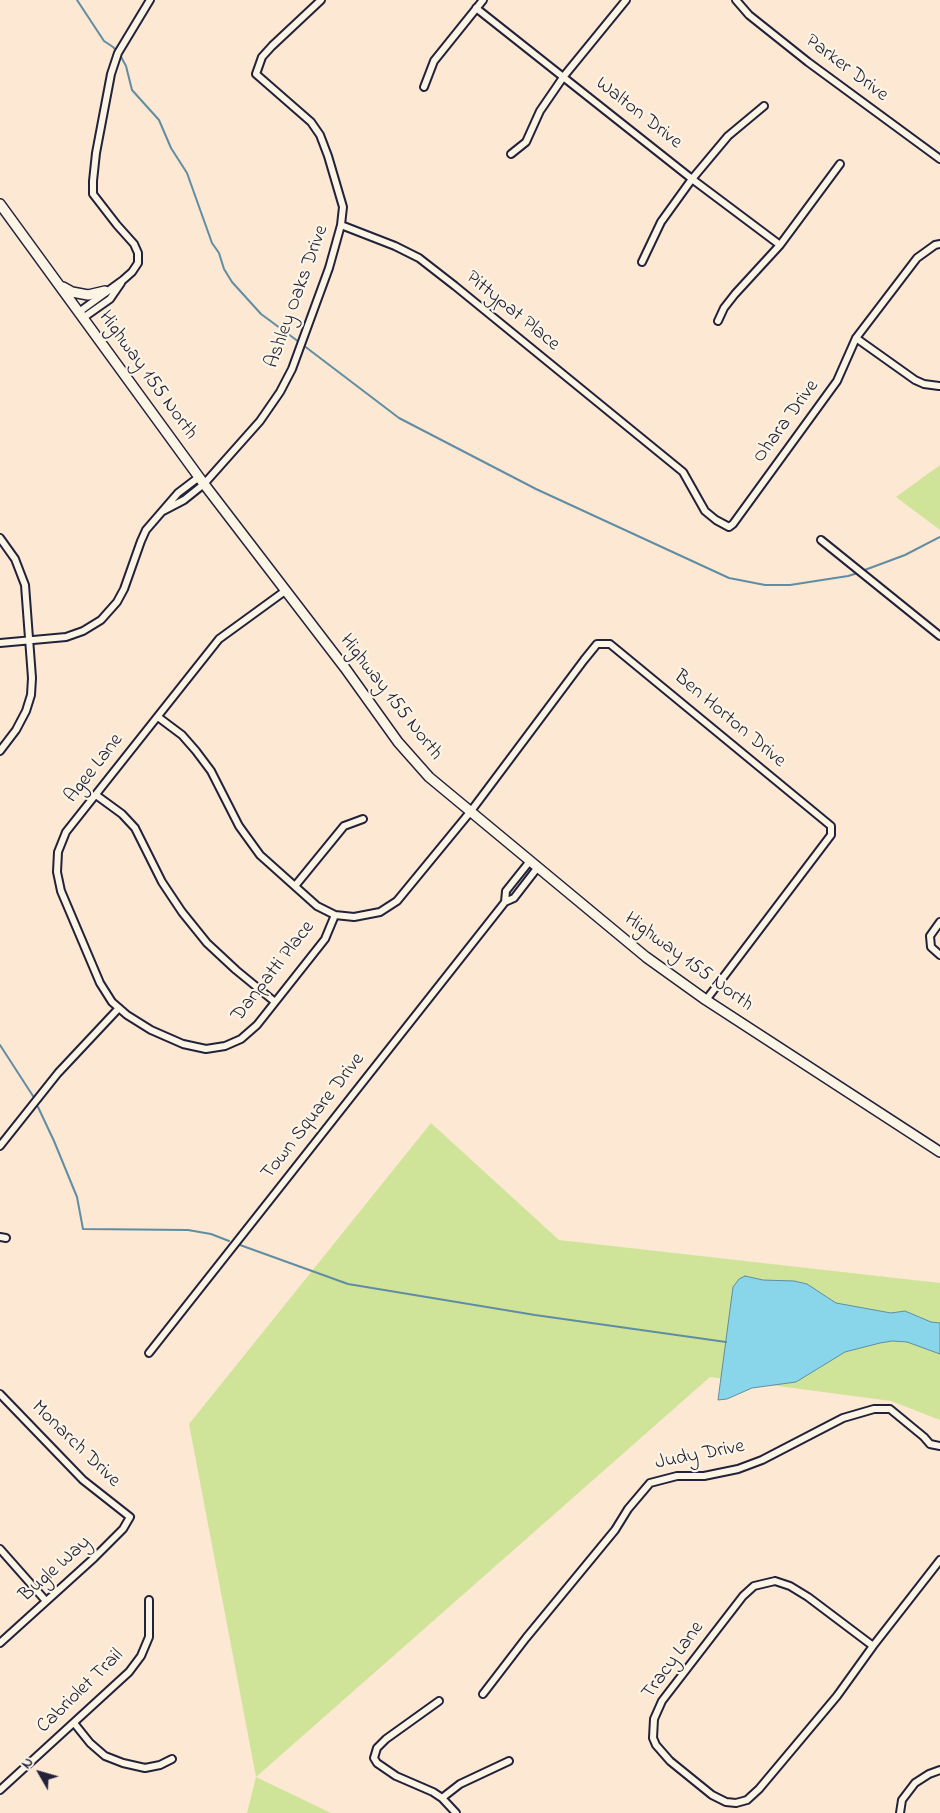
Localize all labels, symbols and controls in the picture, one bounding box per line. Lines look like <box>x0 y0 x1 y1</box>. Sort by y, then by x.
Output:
street label: Parker Drive <box>800 30 892 108</box>
street label: Walton Drive <box>590 73 686 155</box>
street label: Ashley Oaks Drive <box>261 222 335 372</box>
street label: Pittypat Place <box>460 267 564 357</box>
street label: Highway 155 North <box>92 307 202 445</box>
street label: Ohara Drive <box>749 376 825 468</box>
street label: Highway 155 North <box>333 630 447 766</box>
street label: Ben Horton Drive <box>668 666 790 774</box>
street label: Agee Lane <box>61 730 129 808</box>
street label: Highway 155 North <box>619 908 757 1018</box>
street label: Danpatti Place <box>227 917 321 1027</box>
street label: Town Square Drive <box>257 1049 371 1185</box>
street label: Monarch Drive <box>25 1397 125 1493</box>
street label: Judy Drive <box>653 1436 747 1476</box>
street label: Bugle Way <box>15 1532 97 1608</box>
street label: Tracy Lane <box>638 1617 710 1705</box>
street label: Cabriolet Trail <box>33 1645 129 1739</box>
north arrow <box>15 1748 65 1798</box>
text: N <box>17 1753 39 1774</box>

